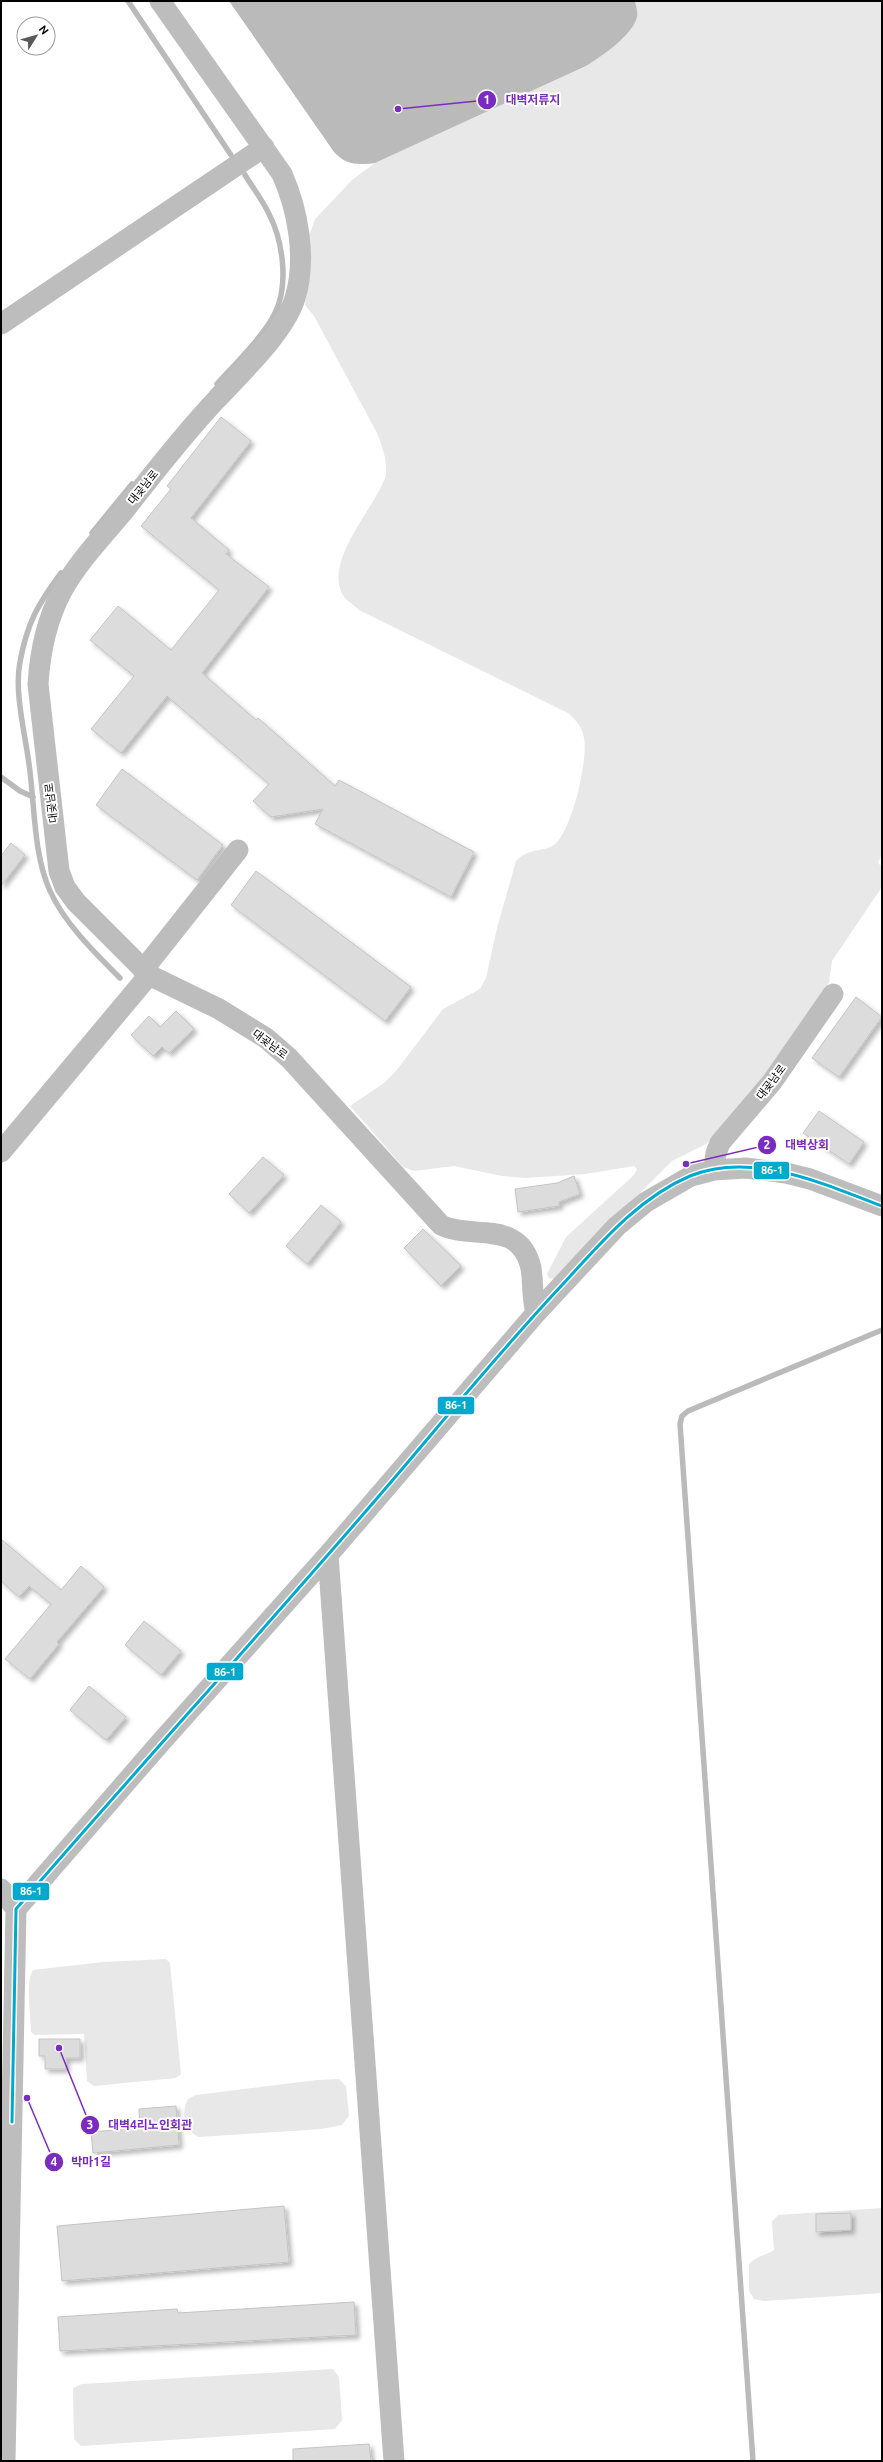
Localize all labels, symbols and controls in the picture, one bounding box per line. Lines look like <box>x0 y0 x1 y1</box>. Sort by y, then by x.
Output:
north arrow <box>16 16 56 56</box>
text: N <box>37 23 51 37</box>
callout: 대벽저류지 <box>477 88 568 112</box>
text: 1 <box>484 93 490 106</box>
text: 대벽저류지 <box>505 93 561 106</box>
street label: 대곶남로 <box>126 467 160 507</box>
street label: 대곶남로 <box>43 782 59 824</box>
street label: 대곶남로 <box>250 1027 290 1061</box>
street label: 대곶남로 <box>754 1062 788 1102</box>
callout: 대벽상회 <box>757 1133 837 1157</box>
text: 2 <box>764 1138 771 1151</box>
text: 대벽상회 <box>785 1138 829 1151</box>
line badge: 86-1 <box>753 1161 790 1180</box>
text: 86-1 <box>761 1164 783 1176</box>
line badge: 86-1 <box>437 1396 475 1415</box>
text: 86-1 <box>445 1399 467 1411</box>
line badge: 86-1 <box>206 1662 244 1681</box>
text: 86-1 <box>214 1666 236 1678</box>
line badge: 86-1 <box>12 1882 50 1901</box>
text: 86-1 <box>20 1885 42 1897</box>
callout: 대벽4리노인회관 <box>80 2113 200 2137</box>
text: 3 <box>87 2118 93 2131</box>
text: 대벽4리노인회관 <box>108 2118 192 2131</box>
callout: 박마1길 <box>44 2150 119 2174</box>
text: 4 <box>51 2155 58 2168</box>
text: 박마1길 <box>71 2155 111 2168</box>

